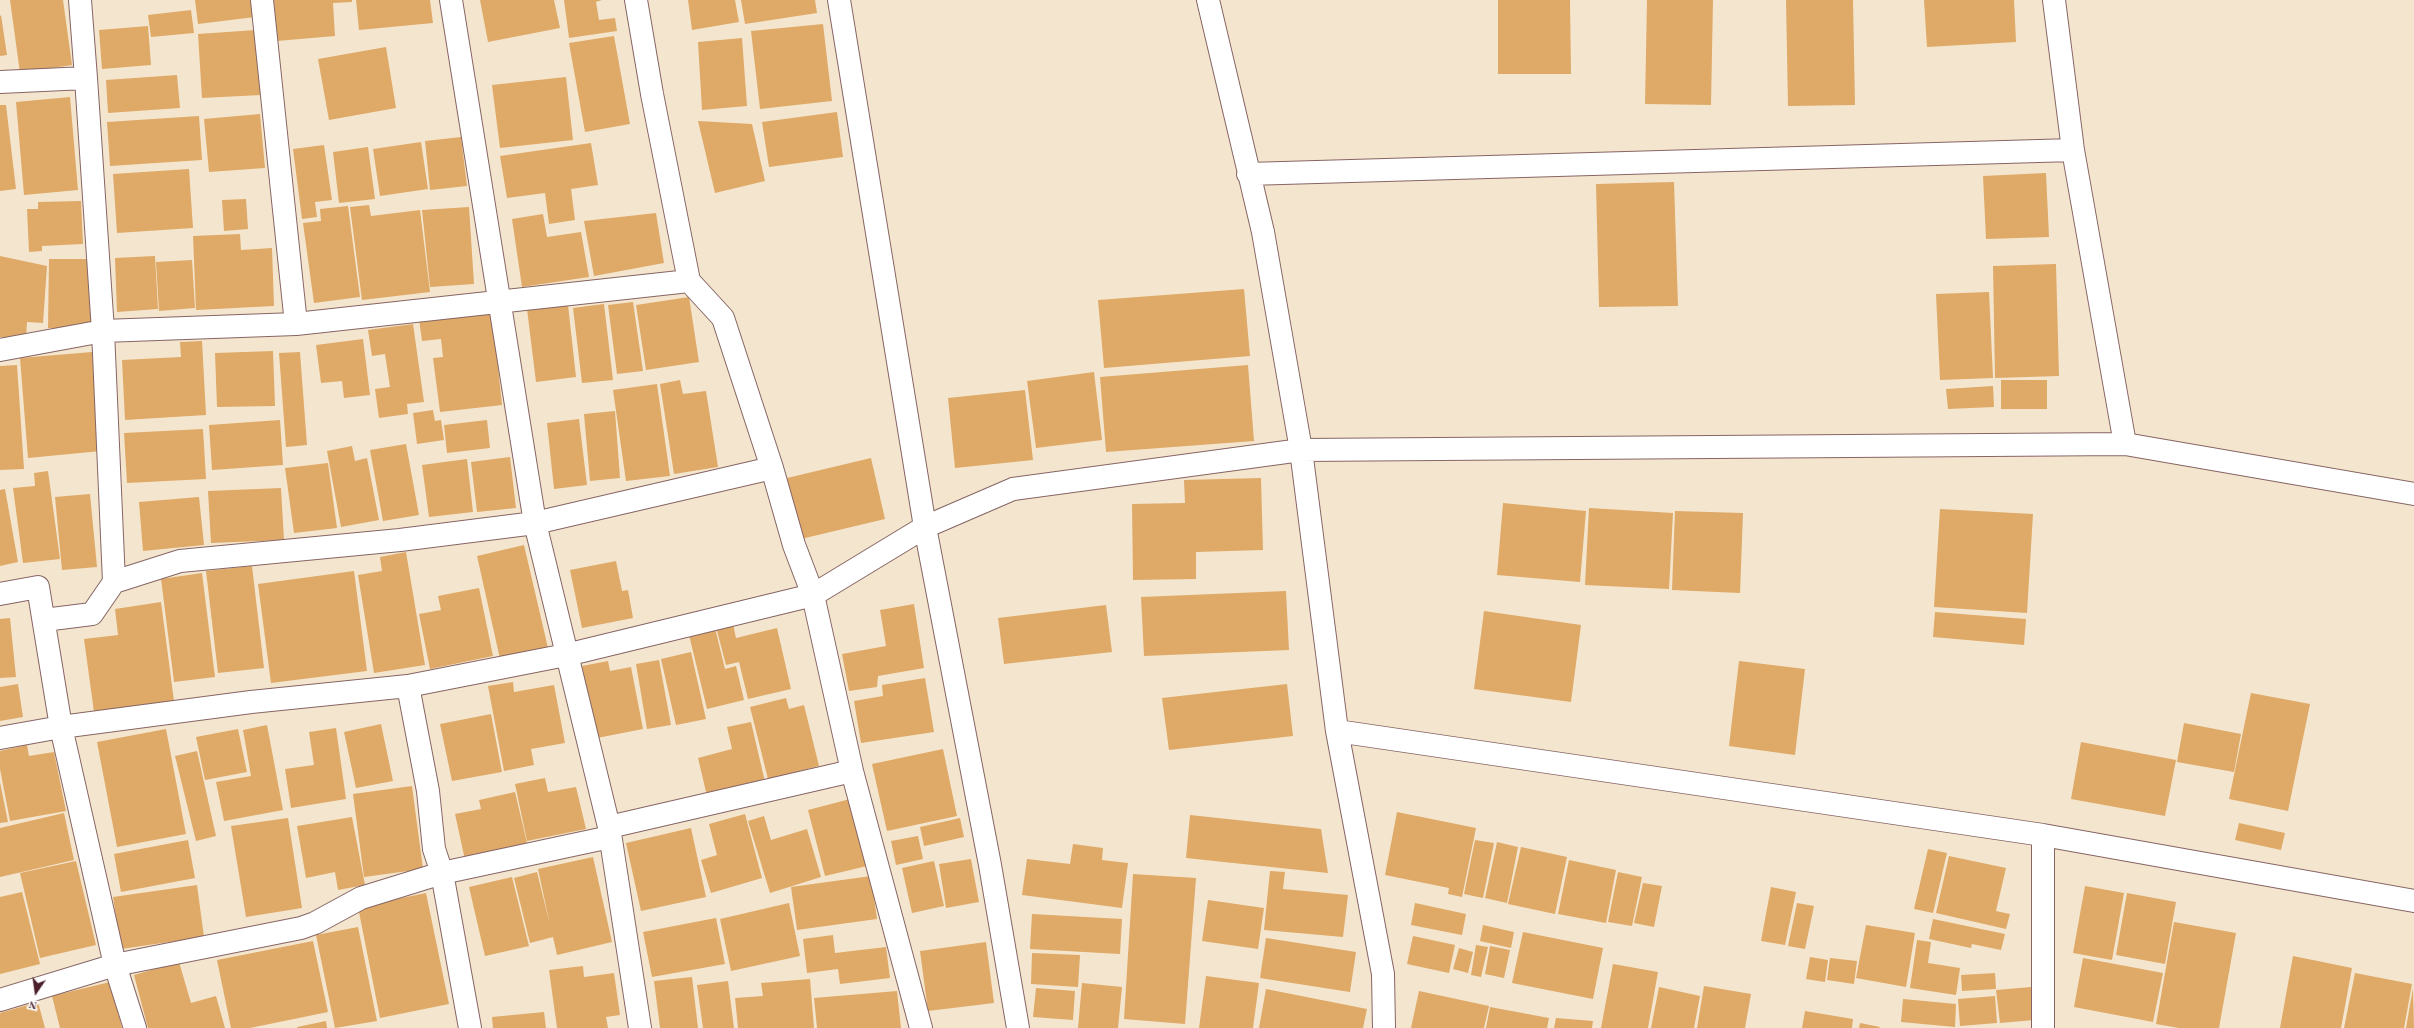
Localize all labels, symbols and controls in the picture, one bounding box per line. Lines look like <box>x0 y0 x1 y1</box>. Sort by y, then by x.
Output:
north arrow <box>16 972 56 1012</box>
text: N <box>28 998 39 1010</box>

